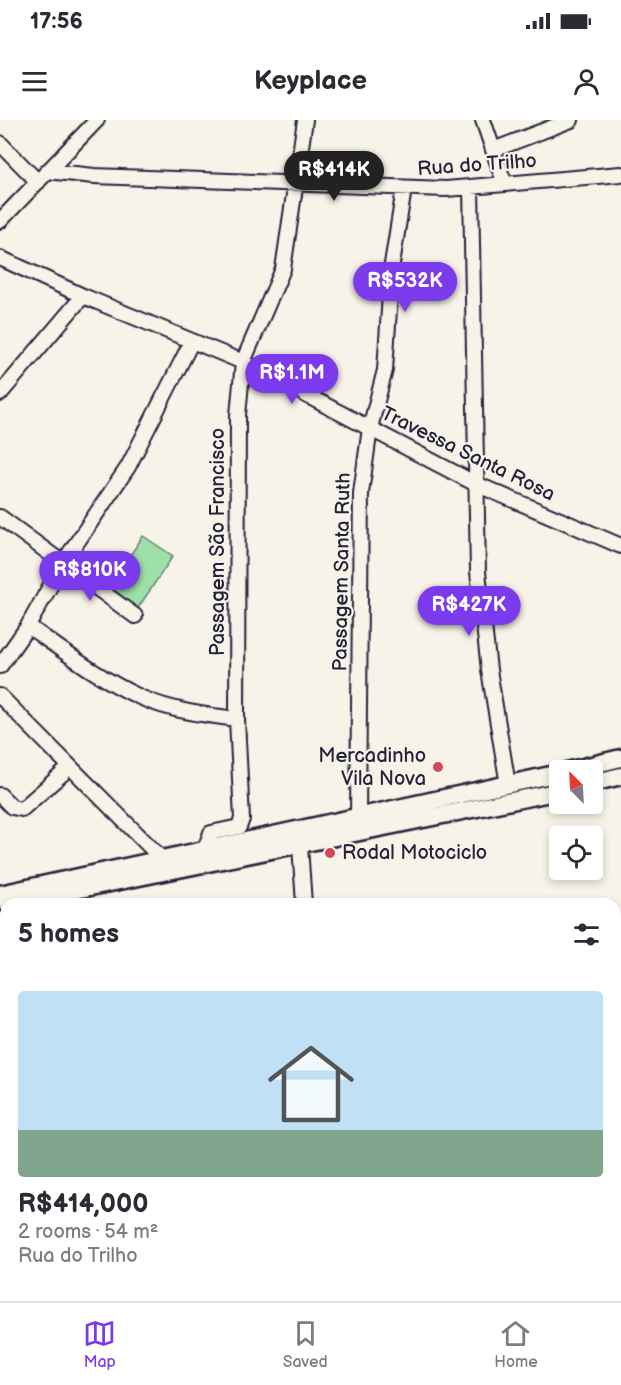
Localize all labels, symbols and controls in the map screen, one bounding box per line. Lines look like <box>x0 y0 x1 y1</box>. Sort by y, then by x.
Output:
text: 17:56 <box>30 8 83 35</box>
icon: menu <box>18 65 51 98</box>
text: Keyplace <box>254 65 367 97</box>
icon: person <box>570 65 603 98</box>
street label: Rua do Trilho <box>417 149 537 181</box>
pin: R$414K <box>285 151 383 202</box>
text: R$414K <box>298 158 370 182</box>
pin: R$532K <box>356 262 454 313</box>
text: R$532K <box>367 269 443 293</box>
pin: R$1.1M <box>243 354 341 405</box>
text: R$1.1M <box>259 361 325 385</box>
street label: Travessa Santa Rosa <box>377 402 559 506</box>
street label: Passagem São Francisco <box>206 428 230 656</box>
street label: Passagem Santa Ruth <box>328 472 356 672</box>
pin: R$810K <box>41 551 139 602</box>
text: R$810K <box>53 558 127 582</box>
pin: R$427K <box>420 586 518 637</box>
text: R$427K <box>432 593 506 617</box>
place label: Mercadinho Vila Nova <box>318 744 426 791</box>
marker: Mercadinho Vila Nova <box>431 760 445 774</box>
north arrow <box>549 760 603 814</box>
map controls <box>549 760 603 880</box>
button: locate <box>549 826 603 880</box>
place label: Rodal Motociclo <box>342 841 487 865</box>
marker: Rodal Motociclo <box>323 846 337 860</box>
icon: filters <box>570 918 603 951</box>
text: 5 homes <box>18 919 119 950</box>
icon: home <box>257 1030 365 1138</box>
text: R$414,000 <box>18 1189 148 1220</box>
text: 2 rooms · 54 m² <box>18 1220 158 1244</box>
text: Rua do Trilho <box>18 1244 138 1268</box>
tab: Map <box>83 1317 116 1372</box>
tab: Saved <box>283 1317 328 1372</box>
tab: Home <box>494 1317 538 1372</box>

